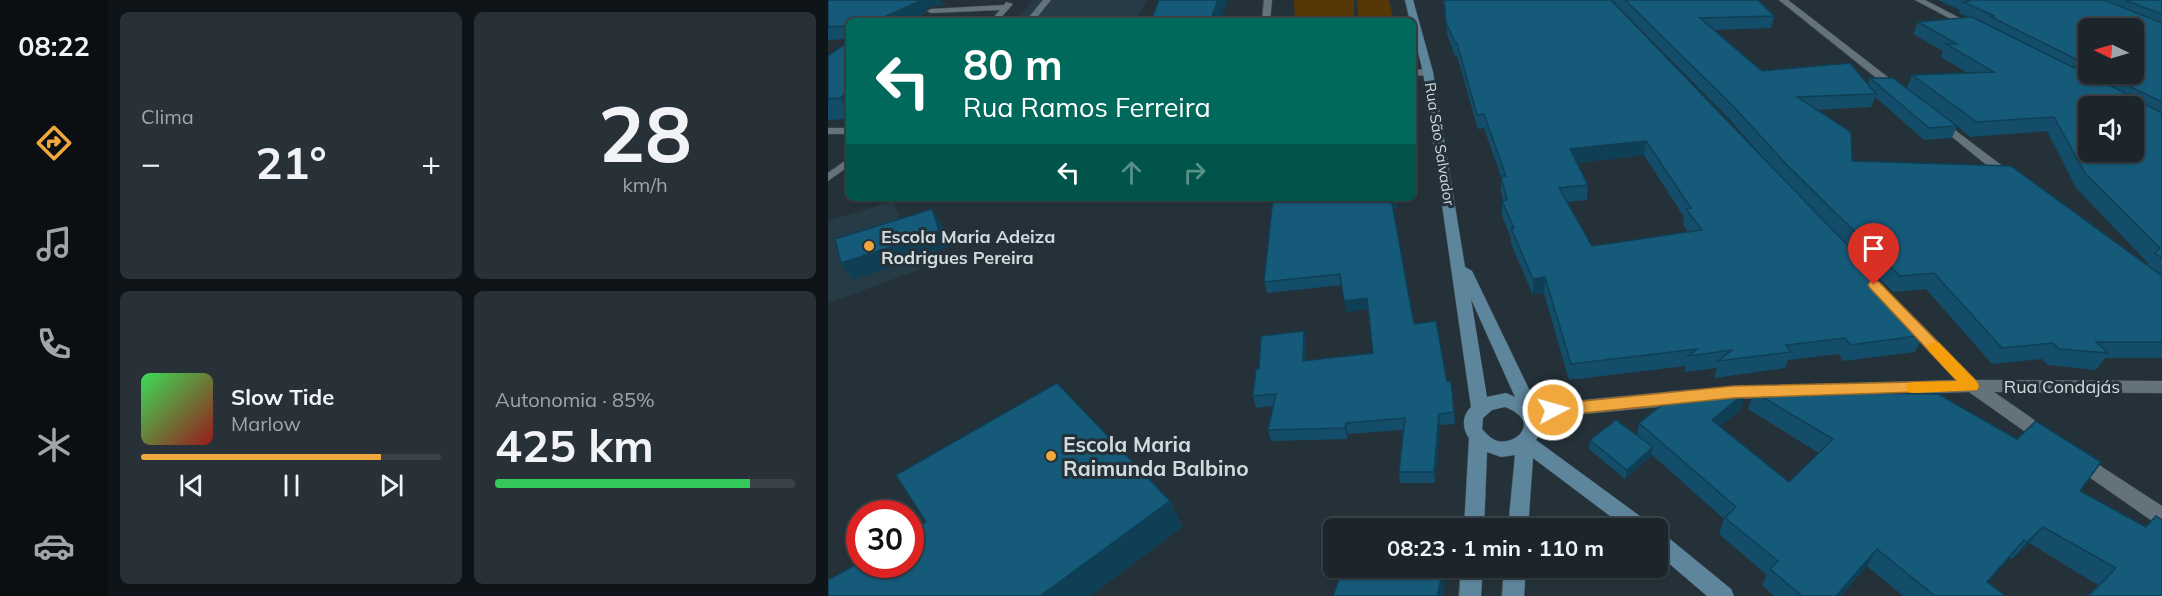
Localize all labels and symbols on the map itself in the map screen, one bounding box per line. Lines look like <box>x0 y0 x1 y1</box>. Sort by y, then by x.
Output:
north arrow <box>2078 18 2144 84</box>
street label: Rua São Salvador <box>1421 81 1459 208</box>
pin <box>1848 223 1899 285</box>
place label: Escola Maria Adeiza Rodrigues Pereira <box>881 225 1055 269</box>
marker: Escola Maria Adeiza Rodrigues Pereira <box>862 239 876 253</box>
street label: Rua Condajás <box>2004 375 2120 398</box>
position arrow <box>1521 378 1585 442</box>
place label: Escola Maria Raimunda Balbino <box>1063 431 1249 481</box>
marker: Escola Maria Raimunda Balbino <box>1044 449 1058 463</box>
speed limit sign: 30 <box>846 500 924 578</box>

